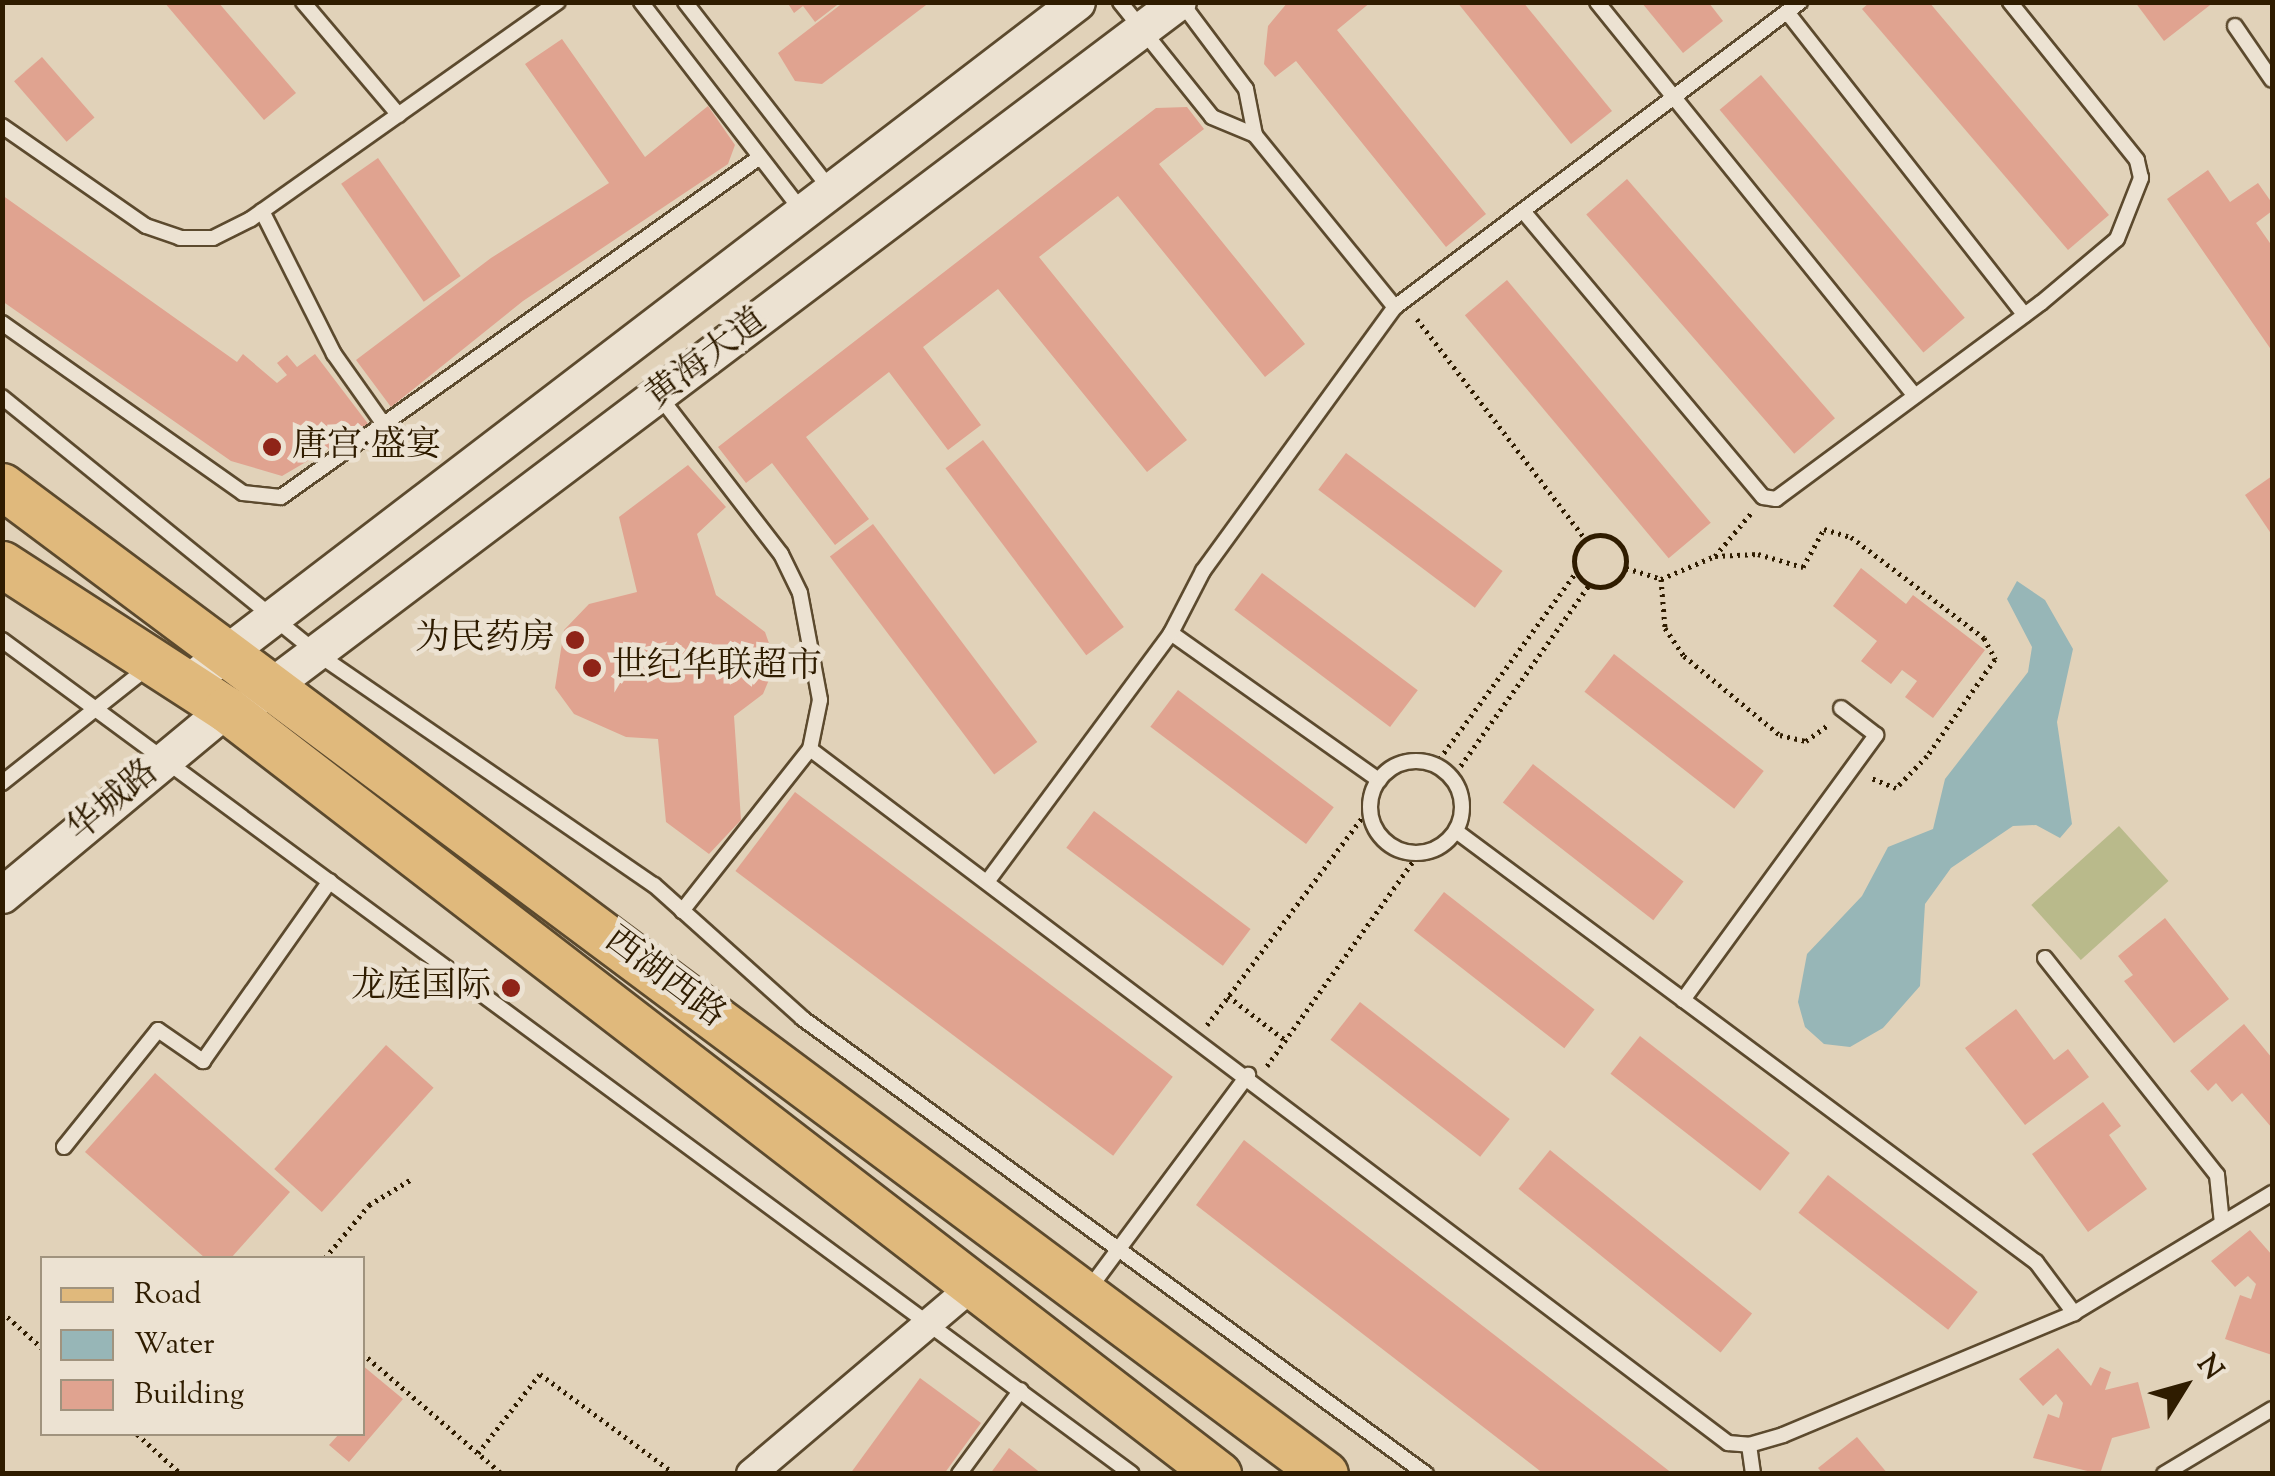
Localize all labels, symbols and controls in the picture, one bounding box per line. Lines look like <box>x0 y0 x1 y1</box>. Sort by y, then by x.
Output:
street label: 黄海大道 <box>638 301 776 419</box>
place label: 唐宫·盛宴 <box>292 426 441 468</box>
marker: 唐宫·盛宴 <box>261 436 283 458</box>
place label: 为民药房 <box>415 619 555 661</box>
marker: 为民药房 <box>564 629 586 651</box>
place label: 世纪华联超市 <box>612 647 822 689</box>
marker: 世纪华联超市 <box>581 657 603 679</box>
street label: 华城路 <box>60 752 168 852</box>
street label: 西湖西路 <box>595 920 733 1038</box>
place label: 龙庭国际 <box>351 967 491 1009</box>
marker: 龙庭国际 <box>500 977 522 999</box>
legend <box>40 1256 365 1436</box>
text: Road <box>134 1274 201 1317</box>
text: Water <box>134 1324 215 1367</box>
north arrow <box>2135 1336 2235 1436</box>
text: N <box>2186 1347 2232 1389</box>
text: Building <box>134 1374 244 1417</box>

